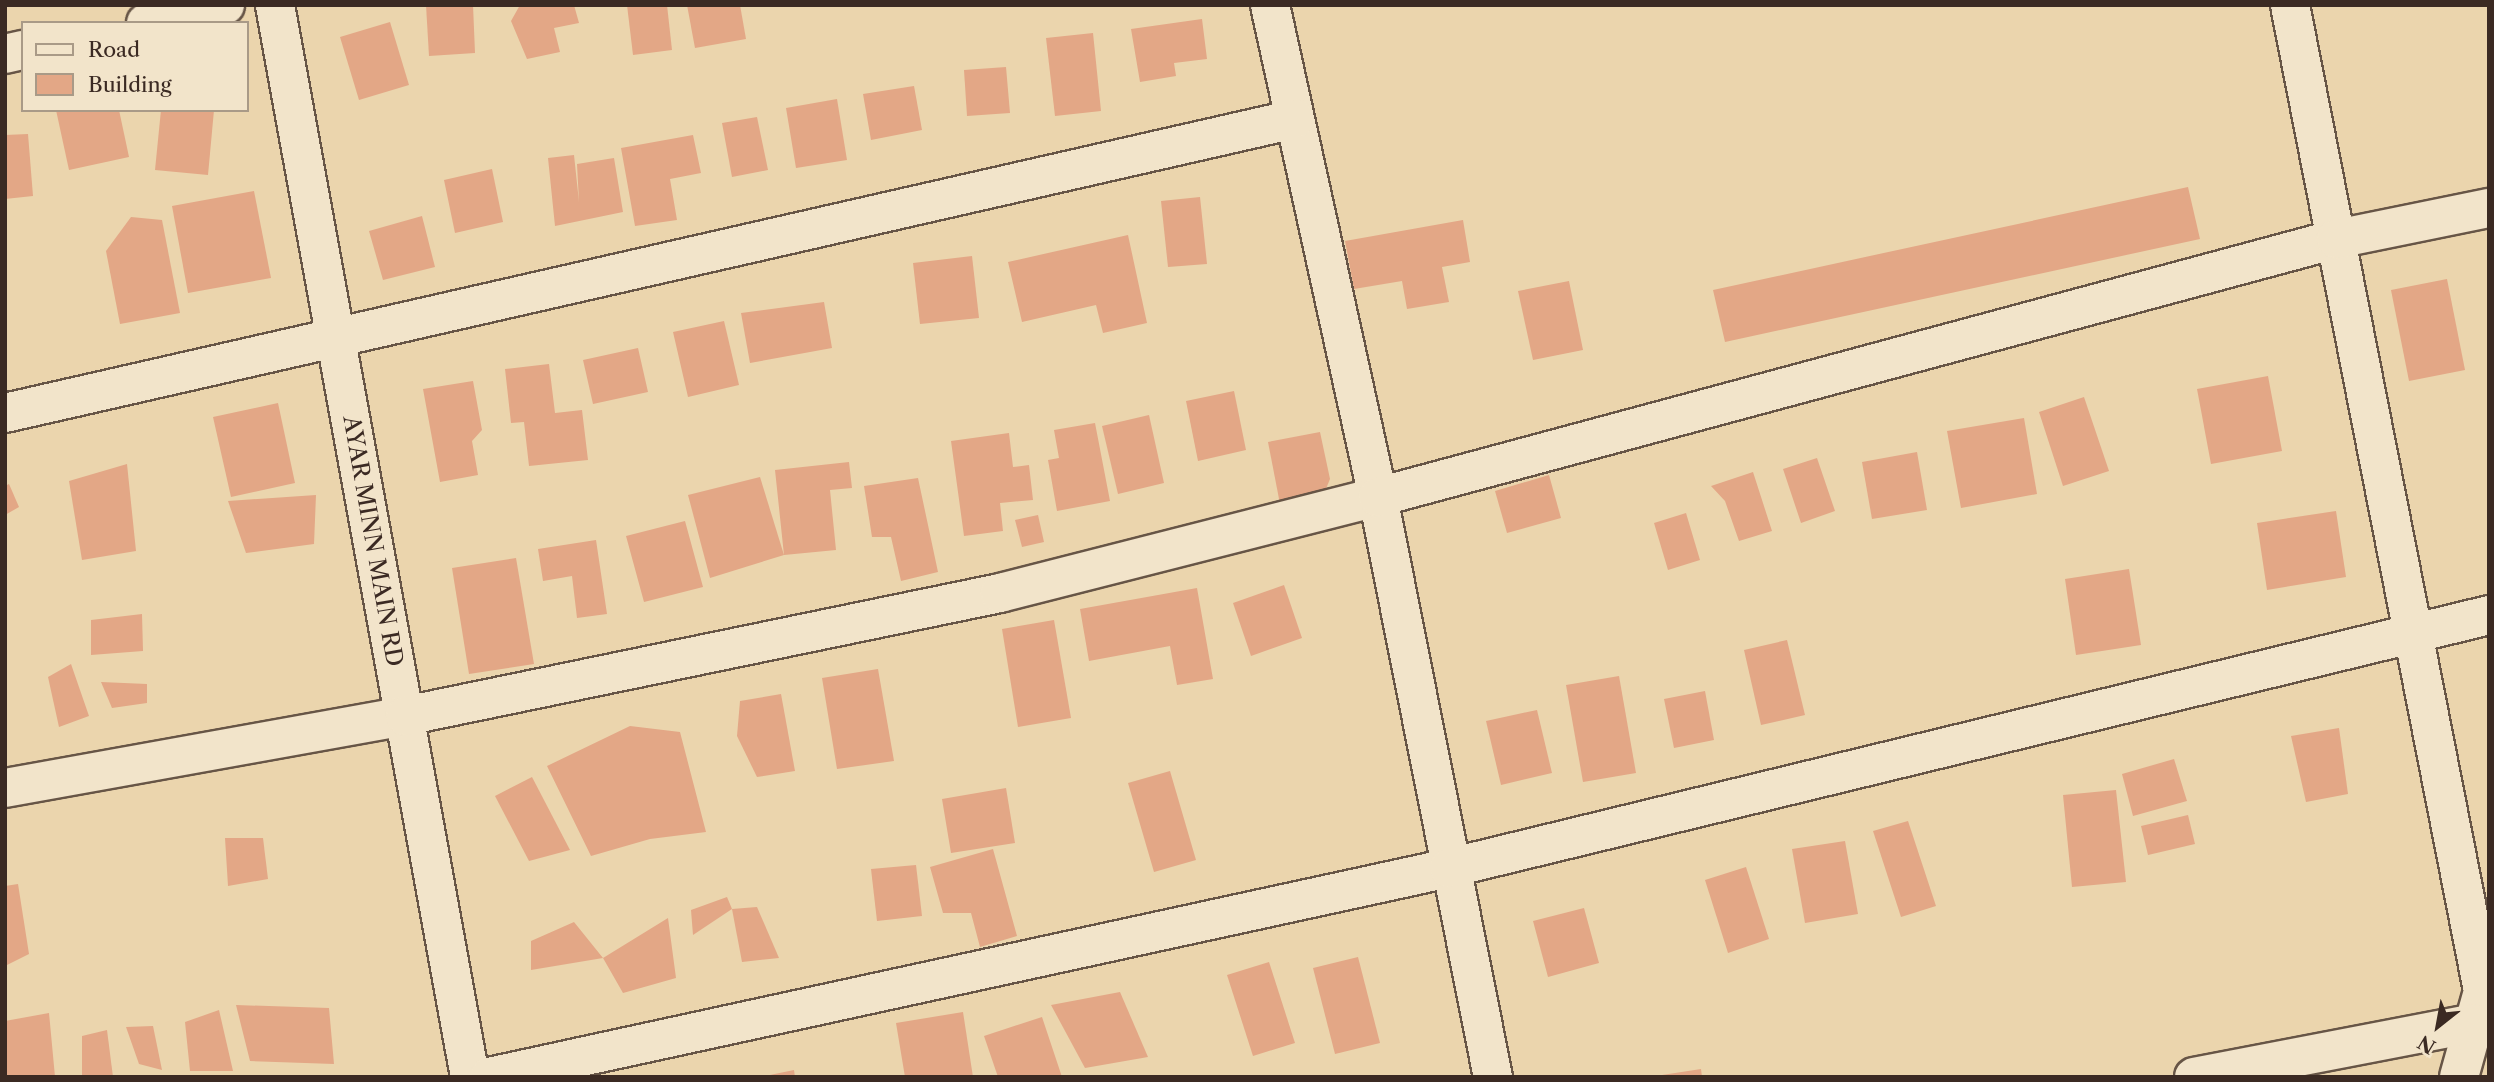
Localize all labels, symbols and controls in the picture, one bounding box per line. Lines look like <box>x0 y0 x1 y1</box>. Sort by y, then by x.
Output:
legend <box>21 21 248 112</box>
text: Road <box>88 37 140 62</box>
text: Building <box>88 72 172 97</box>
street label: AYAR MINN MAIN RD <box>337 413 409 669</box>
north arrow <box>2403 991 2473 1061</box>
text: N <box>2414 1030 2440 1059</box>

